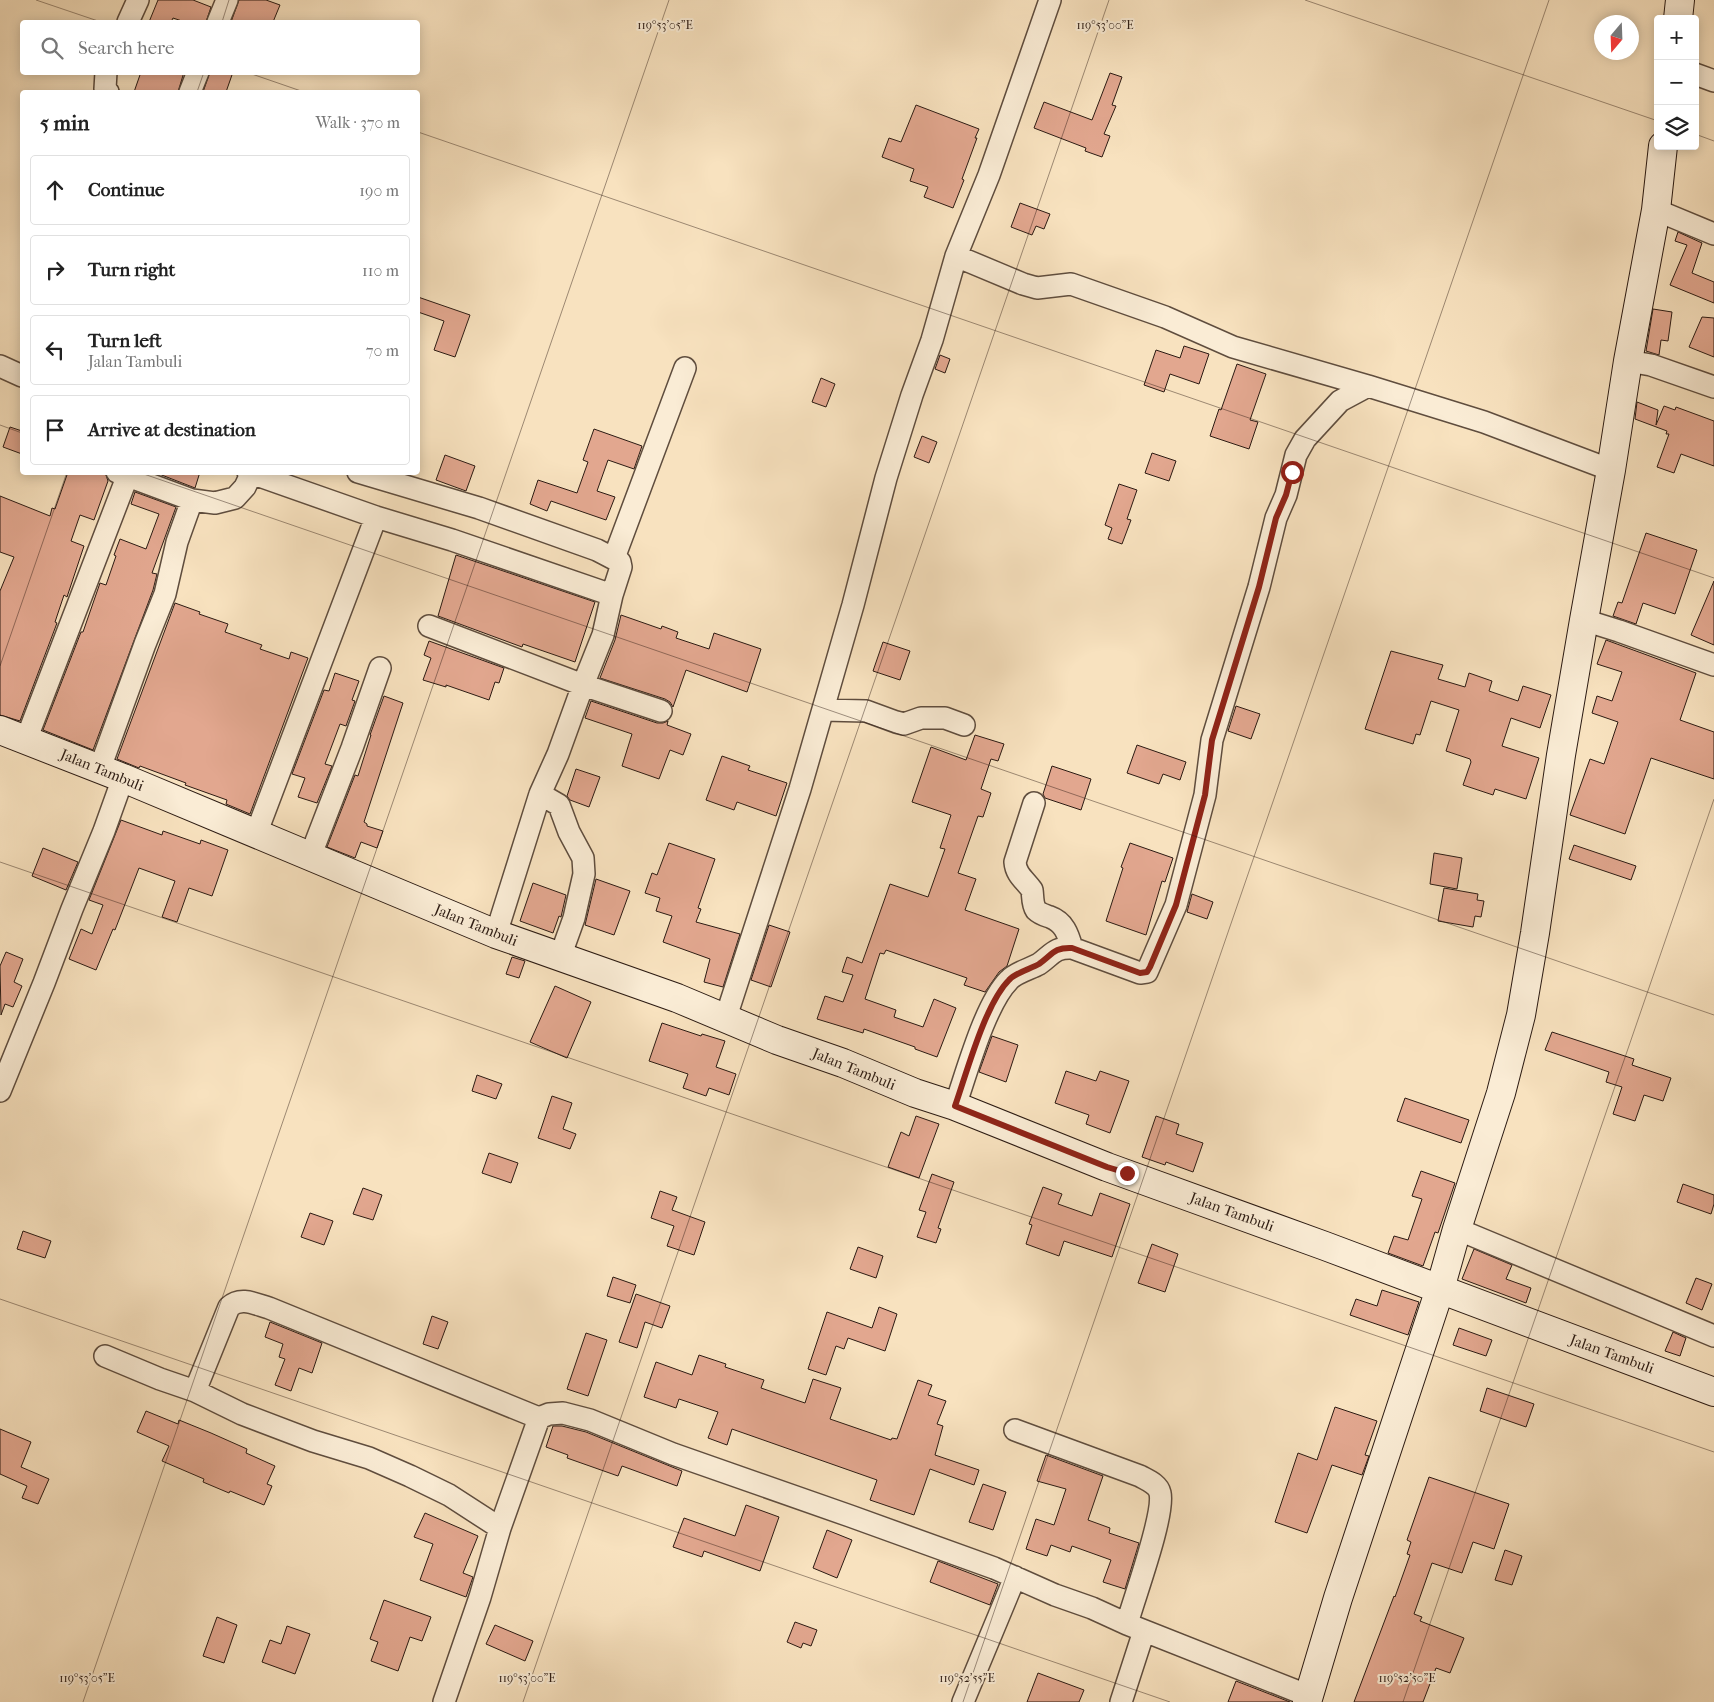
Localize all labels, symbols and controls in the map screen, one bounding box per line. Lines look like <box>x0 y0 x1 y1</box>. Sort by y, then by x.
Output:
north arrow <box>1594 15 1639 60</box>
map controls <box>1654 15 1699 150</box>
button: + <box>1654 15 1699 60</box>
text: 119°53'05"E <box>637 18 693 32</box>
text: 119°53'00"E <box>1076 18 1134 32</box>
search box <box>20 20 420 75</box>
icon: search <box>38 34 66 62</box>
text: Search here <box>78 37 174 59</box>
button: − <box>1654 60 1699 105</box>
button: layers <box>1654 105 1699 150</box>
text: 5 min <box>40 111 89 135</box>
text: Walk · 370 m <box>315 113 400 132</box>
icon: ahead <box>41 176 69 204</box>
text: Continue <box>88 179 164 201</box>
text: 190 m <box>359 181 399 200</box>
icon: right <box>41 256 69 284</box>
text: Turn right <box>88 259 175 281</box>
text: 110 m <box>362 261 399 280</box>
text: Turn left <box>88 330 162 352</box>
icon: left <box>41 336 69 364</box>
text: 70 m <box>366 341 399 360</box>
text: Jalan Tambuli <box>88 352 182 371</box>
icon: arrive <box>41 416 69 444</box>
text: Arrive at destination <box>88 419 256 441</box>
route start <box>1281 461 1304 484</box>
street label: Jalan Tambuli <box>57 745 147 795</box>
street label: Jalan Tambuli <box>431 900 521 950</box>
street label: Jalan Tambuli <box>809 1044 899 1094</box>
route end <box>1116 1162 1139 1185</box>
street label: Jalan Tambuli <box>1187 1188 1277 1236</box>
street label: Jalan Tambuli <box>1567 1330 1657 1378</box>
text: 119°53'05"E <box>59 1671 115 1685</box>
text: 119°53'00"E <box>498 1671 556 1685</box>
text: 119°52'55"E <box>939 1671 995 1685</box>
text: 119°52'50"E <box>1379 1671 1435 1685</box>

